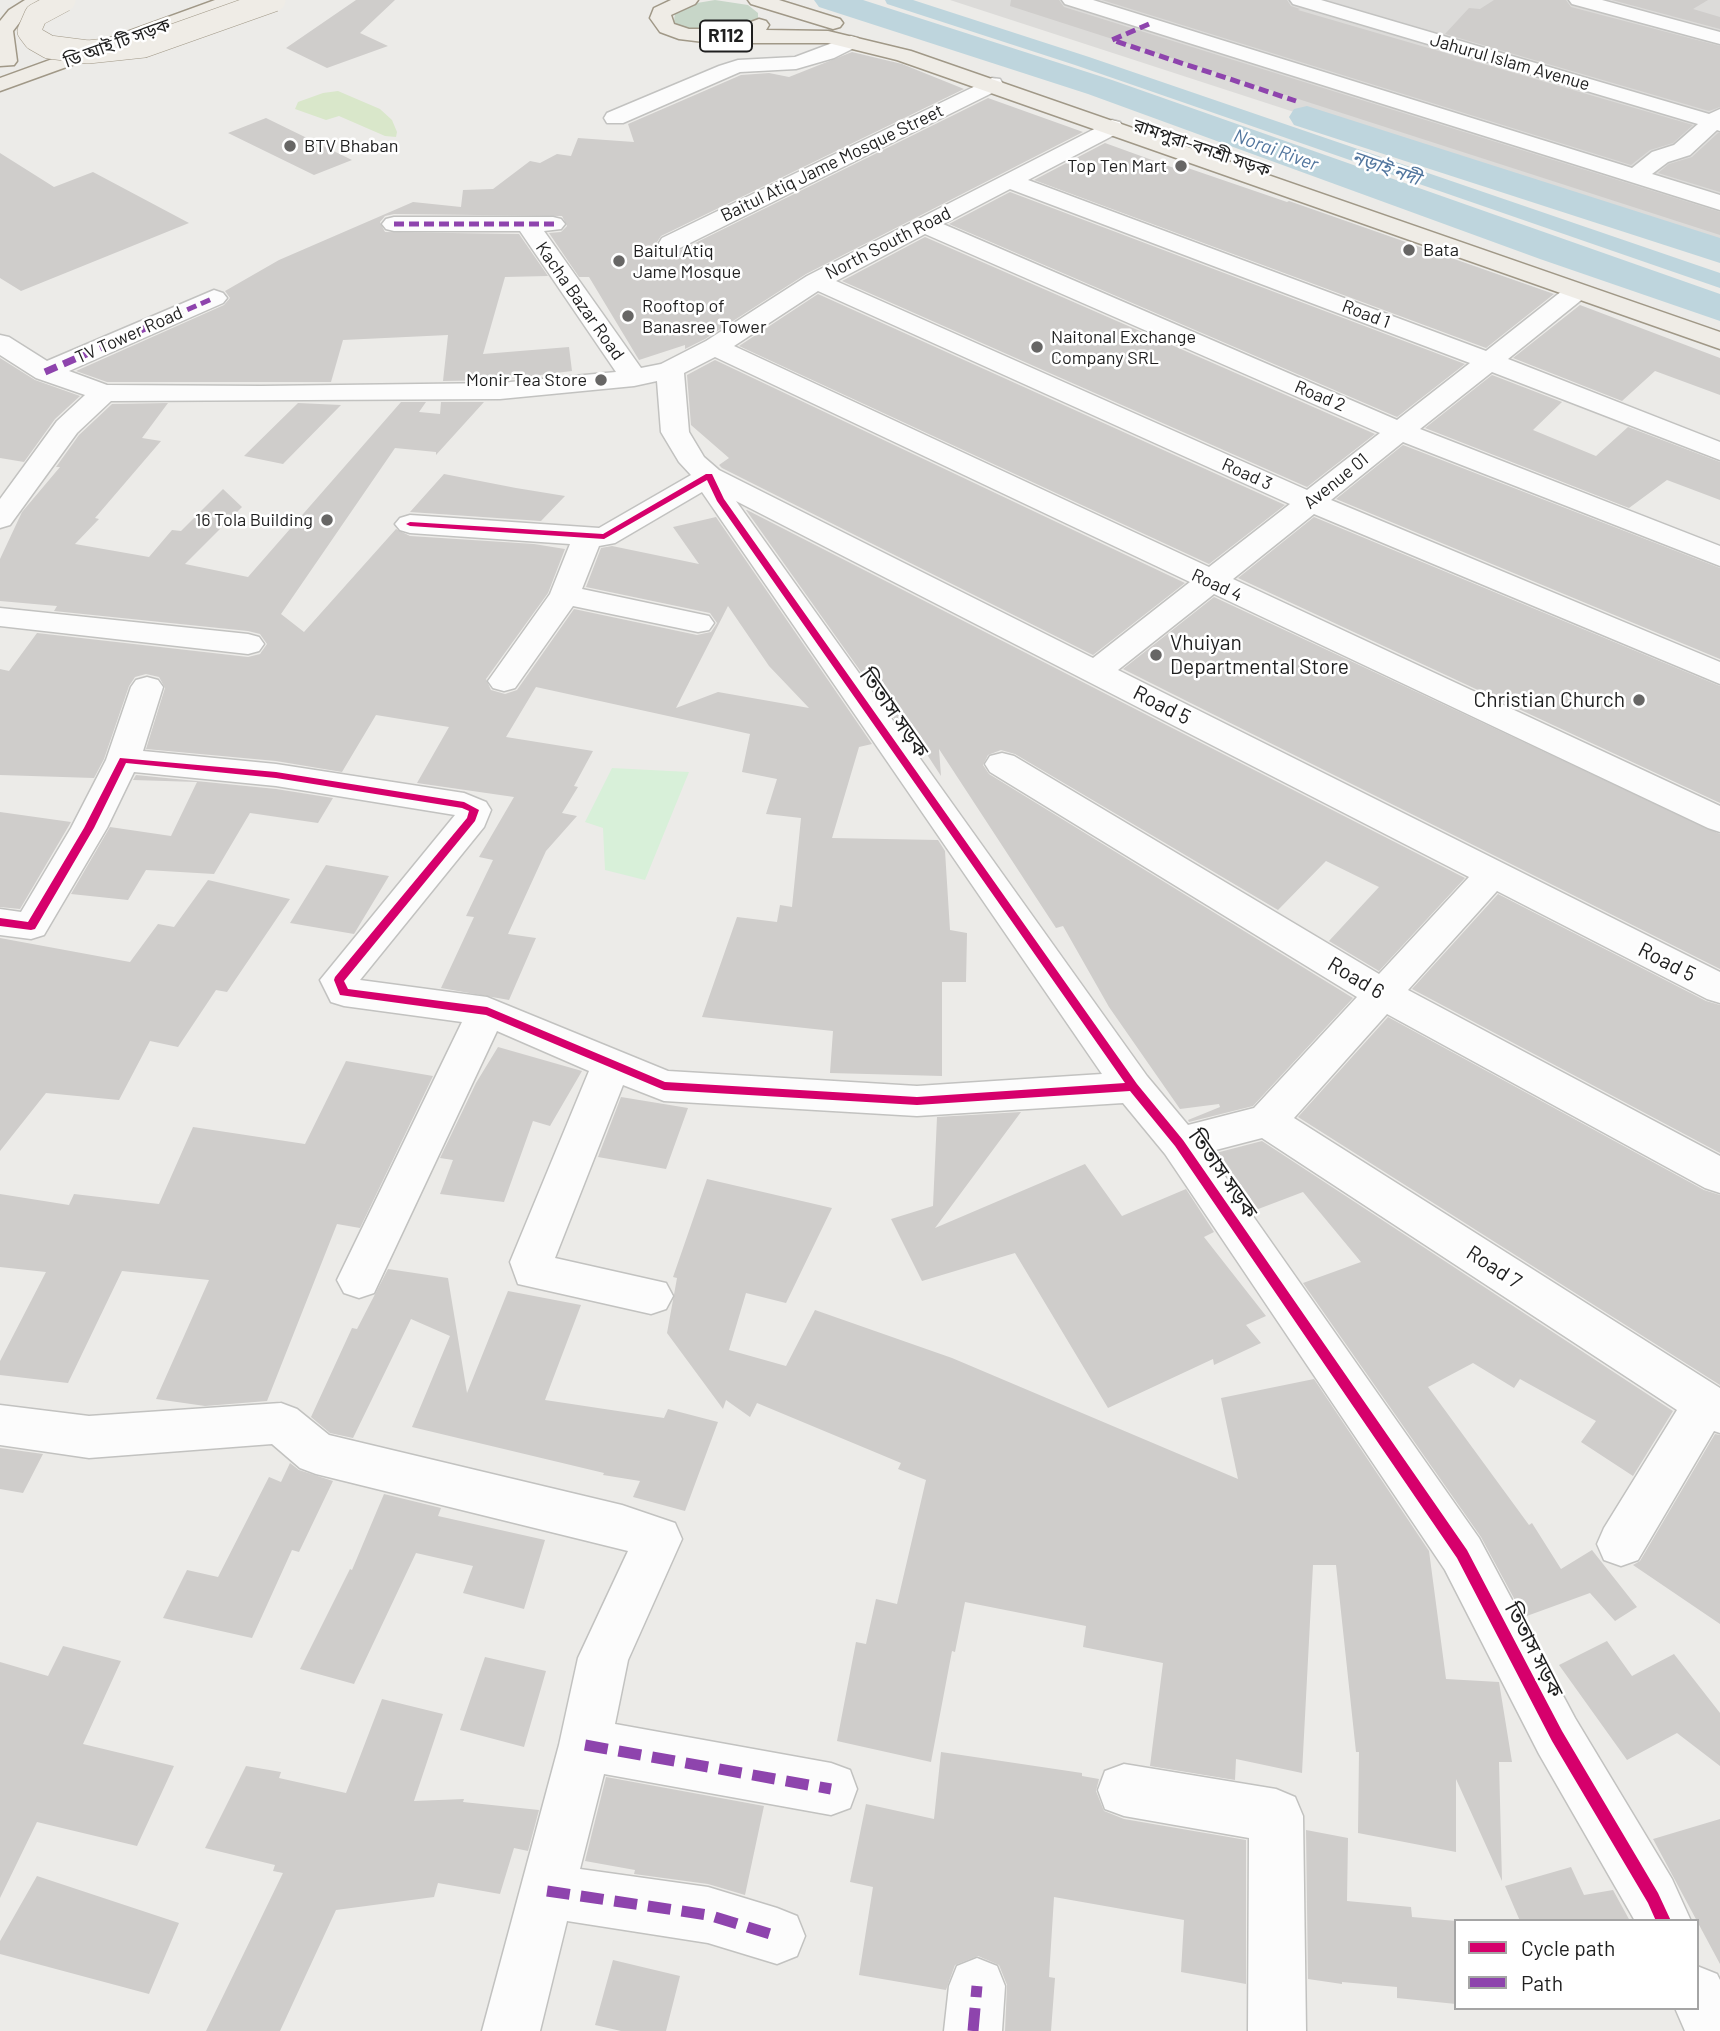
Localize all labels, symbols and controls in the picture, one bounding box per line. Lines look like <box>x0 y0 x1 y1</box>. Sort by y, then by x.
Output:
street label: ডি আই টি সড়ক <box>61 14 173 72</box>
road number: R112 <box>700 20 752 52</box>
street label: Jahurul Islam Avenue <box>1428 29 1592 95</box>
street label: Baitul Atiq Jame Mosque Street <box>717 100 947 226</box>
street label: রামপুরা-বনশ্রী সড়ক <box>1131 114 1273 182</box>
water label: Norai River <box>1231 124 1321 176</box>
place label: BTV Bhaban <box>304 135 398 157</box>
marker: BTV Bhaban <box>282 138 298 154</box>
water label: নড়াই নদী <box>1349 146 1423 190</box>
place label: Top Ten Mart <box>1067 155 1167 177</box>
marker: Top Ten Mart <box>1173 158 1189 174</box>
street label: North South Road <box>822 202 954 284</box>
street label: Kacha Bazar Road <box>531 238 629 364</box>
place label: Bata <box>1423 239 1459 261</box>
place label: Baitul Atiq Jame Mosque <box>633 240 741 282</box>
marker: Bata <box>1401 242 1417 258</box>
marker: Baitul Atiq Jame Mosque <box>611 253 627 269</box>
place label: Rooftop of Banasree Tower <box>642 295 766 338</box>
street label: Road 1 <box>1339 295 1393 333</box>
street label: TV Tower Road <box>72 302 186 368</box>
marker: Rooftop of Banasree Tower <box>620 308 636 324</box>
place label: Naitonal Exchange Company SRL <box>1051 326 1196 368</box>
marker: Naitonal Exchange Company SRL <box>1029 339 1045 355</box>
place label: Monir Tea Store <box>466 369 587 391</box>
marker: Monir Tea Store <box>593 372 609 388</box>
street label: Road 2 <box>1291 376 1349 416</box>
street label: Avenue 01 <box>1299 448 1373 514</box>
street label: Road 3 <box>1219 453 1275 495</box>
place label: 16 Tola Building <box>195 509 313 531</box>
marker: 16 Tola Building <box>319 512 335 528</box>
street label: Road 4 <box>1188 564 1246 606</box>
place label: Vhuiyan Departmental Store <box>1170 630 1349 680</box>
marker: Vhuiyan Departmental Store <box>1148 647 1164 663</box>
street label: তিতাস সড়ক <box>854 664 934 762</box>
street label: Road 5 <box>1129 680 1195 730</box>
place label: Christian Church <box>1474 687 1625 713</box>
marker: Christian Church <box>1631 692 1647 708</box>
street label: Road 5 <box>1634 937 1700 987</box>
street label: Road 6 <box>1323 951 1389 1005</box>
street label: তিতাস সড়ক <box>1183 1125 1263 1223</box>
street label: Road 7 <box>1462 1240 1526 1294</box>
street label: তিতাস সড়ক <box>1499 1598 1569 1702</box>
legend <box>1454 1919 1699 2010</box>
text: Cycle path <box>1521 1935 1615 1960</box>
text: Path <box>1521 1970 1563 1995</box>

